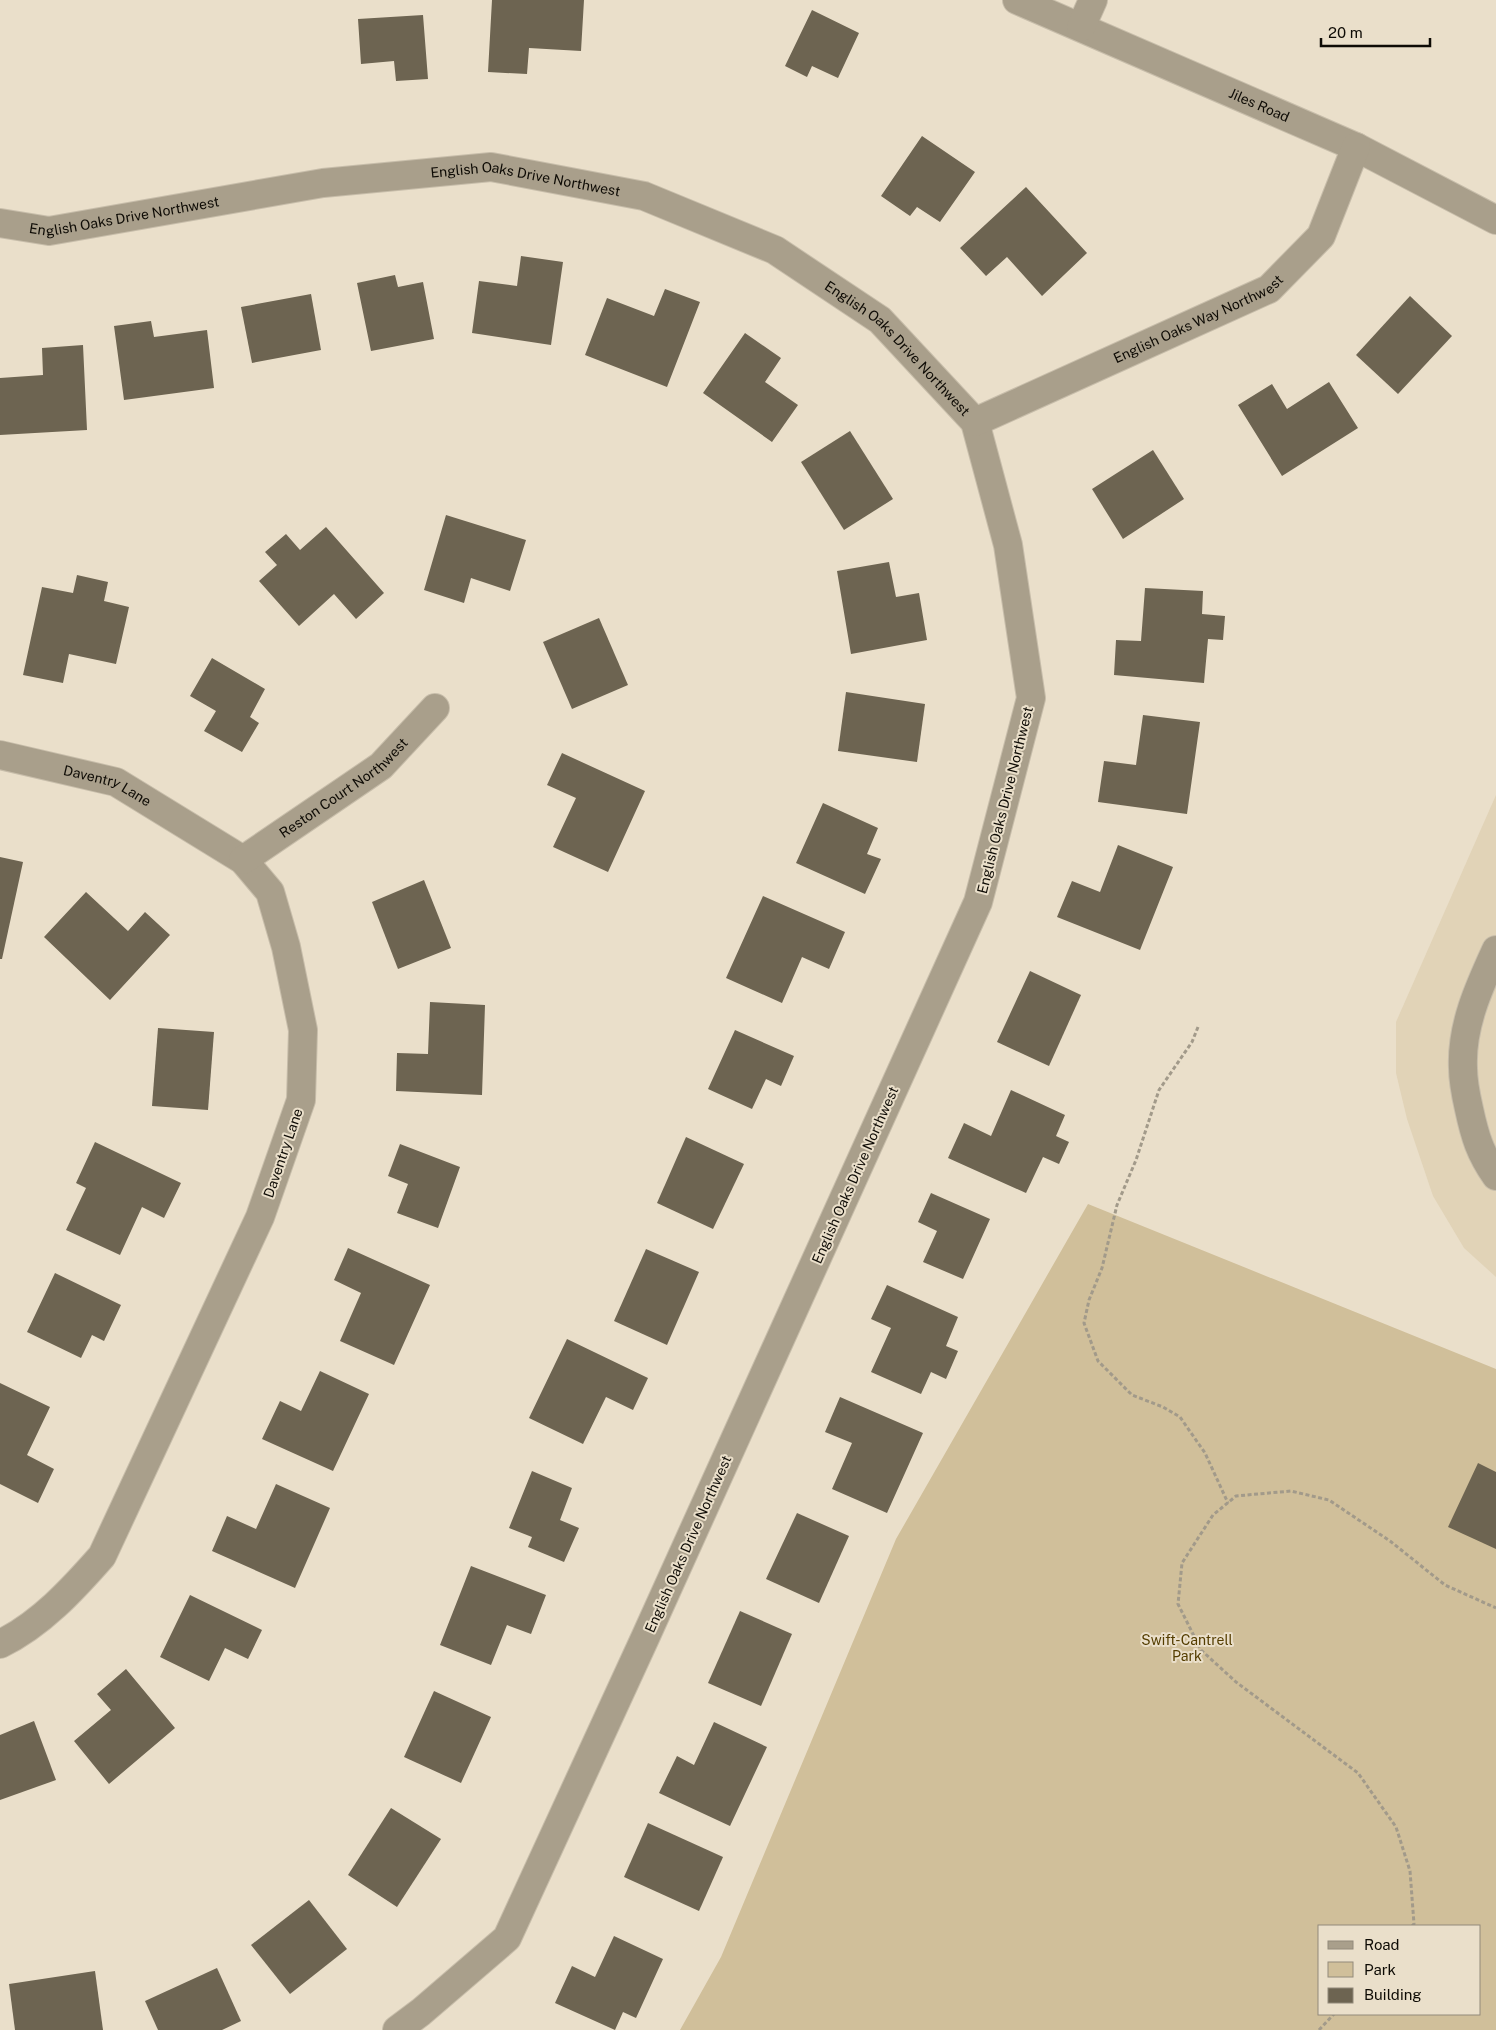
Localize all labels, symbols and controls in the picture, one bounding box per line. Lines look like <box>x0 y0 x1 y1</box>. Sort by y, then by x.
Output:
scale bar <box>1321 15 1430 47</box>
text: 20 m <box>1328 24 1363 41</box>
street label: Jiles Road <box>1226 85 1292 125</box>
street label: English Oaks Drive Northwest <box>430 159 622 199</box>
street label: English Oaks Drive Northwest <box>28 193 220 239</box>
street label: English Oaks Way Northwest <box>1111 272 1286 366</box>
street label: English Oaks Drive Northwest <box>822 278 973 419</box>
street label: English Oaks Drive Northwest <box>974 705 1036 895</box>
street label: Reston Court Northwest <box>276 735 411 841</box>
street label: Daventry Lane <box>62 762 154 810</box>
street label: English Oaks Drive Northwest <box>809 1084 901 1266</box>
street label: Daventry Lane <box>260 1106 306 1200</box>
street label: English Oaks Drive Northwest <box>642 1453 734 1635</box>
park label: Swift-Cantrell Park <box>1141 1632 1233 1664</box>
legend <box>1318 1925 1481 2015</box>
text: Road <box>1364 1936 1400 1953</box>
text: Park <box>1364 1961 1396 1978</box>
text: Building <box>1364 1986 1422 2003</box>

